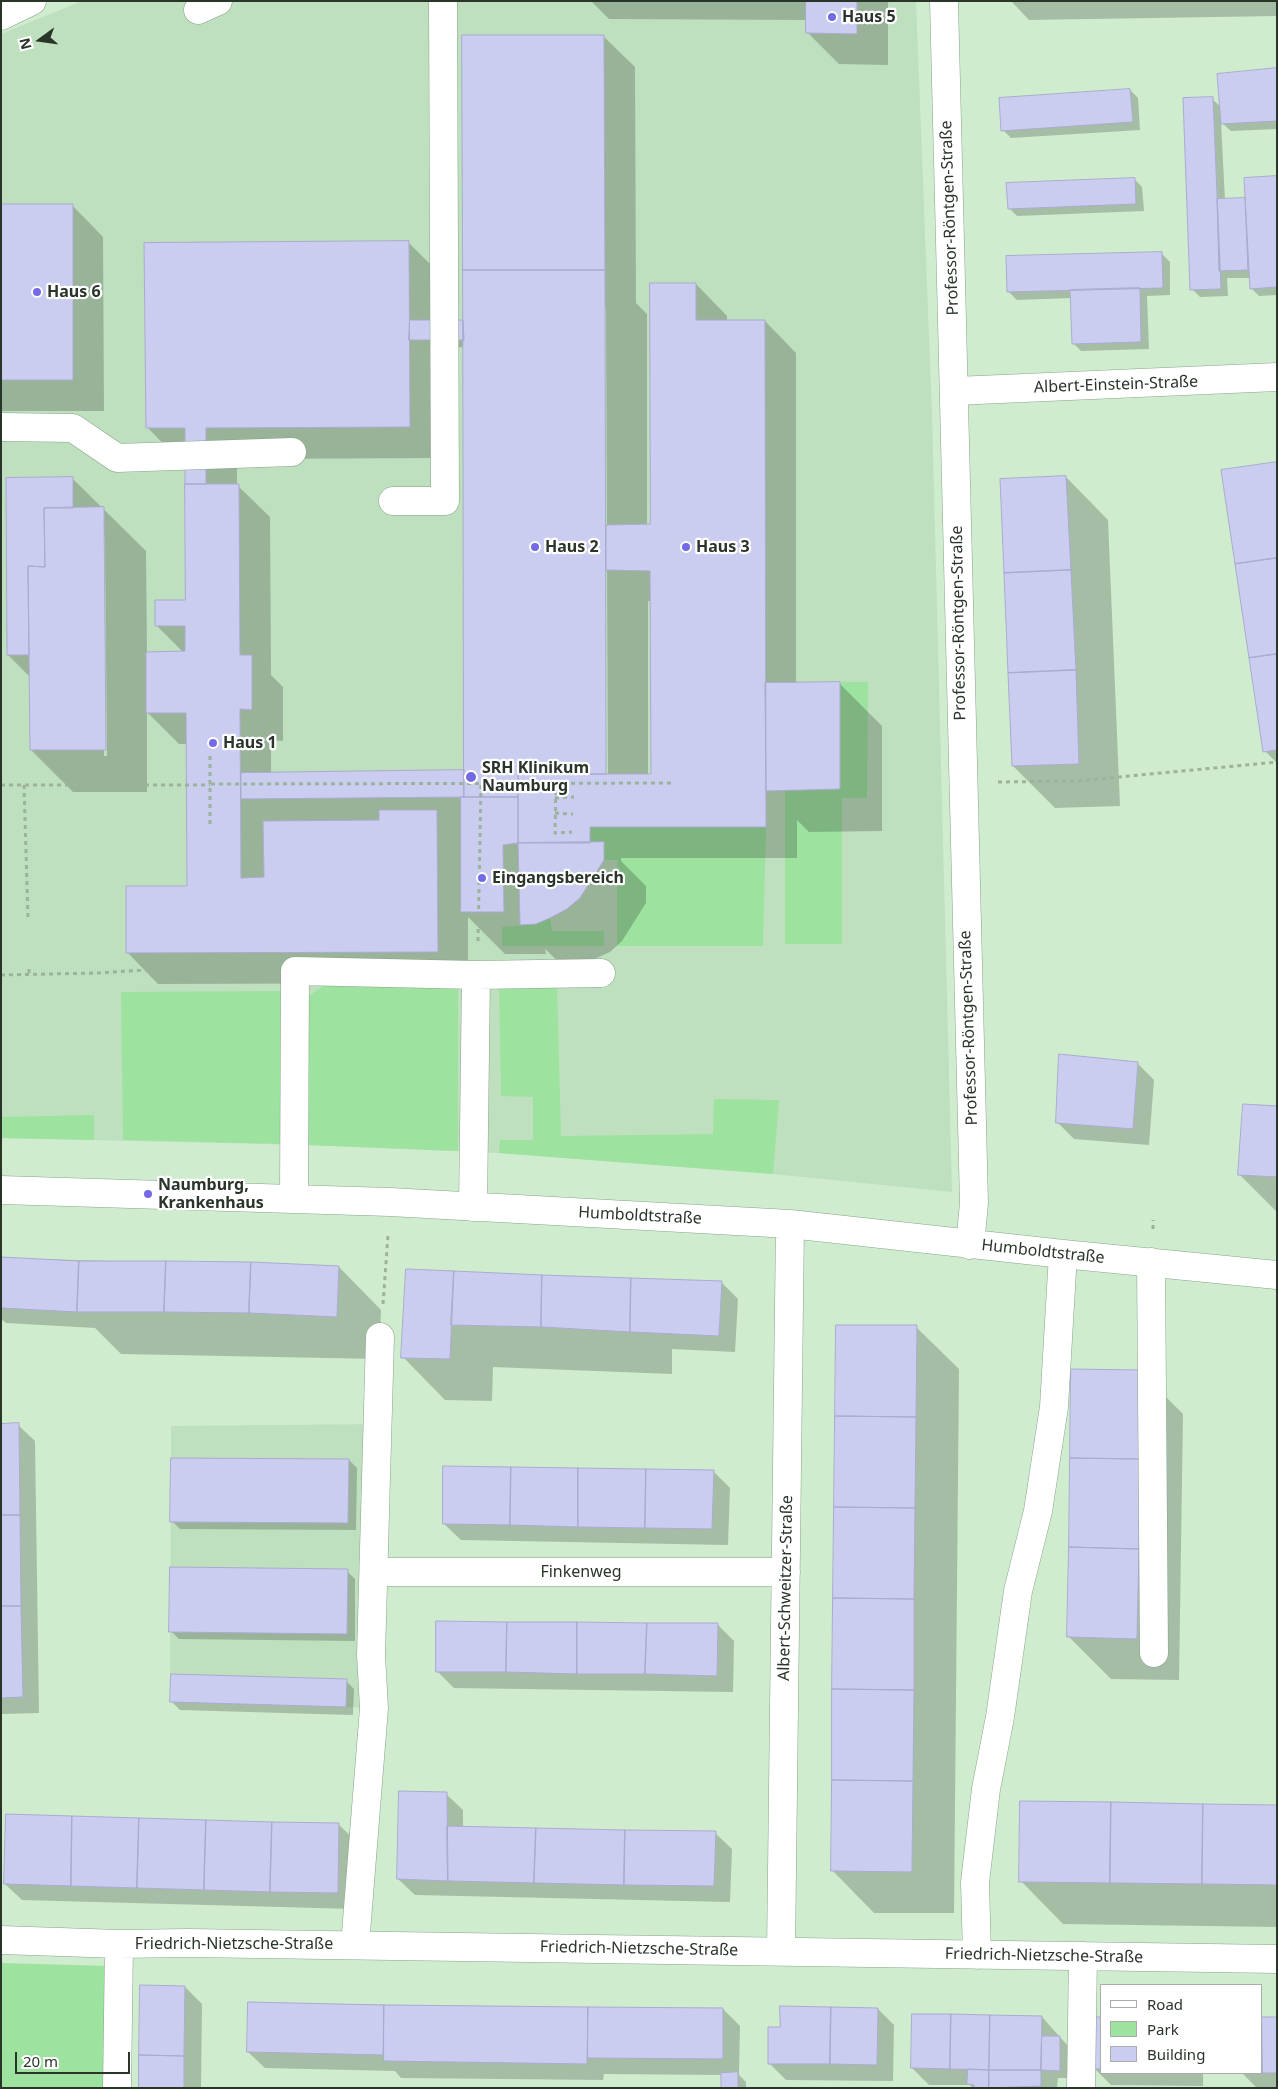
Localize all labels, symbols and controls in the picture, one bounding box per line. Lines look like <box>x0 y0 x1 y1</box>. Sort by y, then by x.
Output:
place label: Haus 5 <box>842 7 896 27</box>
marker: Haus 5 <box>826 11 838 23</box>
north arrow <box>15 15 65 65</box>
text: N <box>14 36 36 52</box>
street label: Professor-Röntgen-Straße <box>937 120 963 316</box>
place label: Haus 6 <box>47 282 101 302</box>
marker: Haus 6 <box>31 286 43 298</box>
street label: Albert-Einstein-Straße <box>1034 373 1198 397</box>
street label: Professor-Röntgen-Straße <box>948 525 970 721</box>
place label: Haus 2 <box>545 537 599 557</box>
place label: Haus 3 <box>696 537 750 557</box>
marker: Haus 2 <box>529 541 541 553</box>
marker: Haus 3 <box>680 541 692 553</box>
place label: Haus 1 <box>223 733 277 753</box>
marker: Haus 1 <box>207 737 219 749</box>
place label: SRH Klinikum Naumburg <box>482 758 589 796</box>
marker: SRH Klinikum Naumburg <box>464 770 478 784</box>
place label: Eingangsbereich <box>492 868 624 888</box>
marker: Eingangsbereich <box>476 872 488 884</box>
street label: Professor-Röntgen-Straße <box>956 930 982 1126</box>
place label: Naumburg, Krankenhaus <box>158 1175 264 1213</box>
marker: Naumburg, Krankenhaus <box>142 1188 154 1200</box>
street label: Humboldtstraße <box>578 1203 702 1229</box>
street label: Humboldtstraße <box>980 1236 1106 1268</box>
street label: Albert-Schweitzer-Straße <box>775 1495 797 1681</box>
street label: Finkenweg <box>540 1562 622 1582</box>
street label: Friedrich-Nietzsche-Straße <box>135 1934 333 1954</box>
street label: Friedrich-Nietzsche-Straße <box>540 1938 738 1960</box>
street label: Friedrich-Nietzsche-Straße <box>945 1945 1143 1967</box>
legend <box>1100 1984 1263 2074</box>
text: Road <box>1147 1994 1183 2014</box>
text: Park <box>1147 2019 1179 2039</box>
scale bar <box>18 2042 132 2074</box>
text: Building <box>1147 2044 1205 2064</box>
text: 20 m <box>23 2051 58 2071</box>

